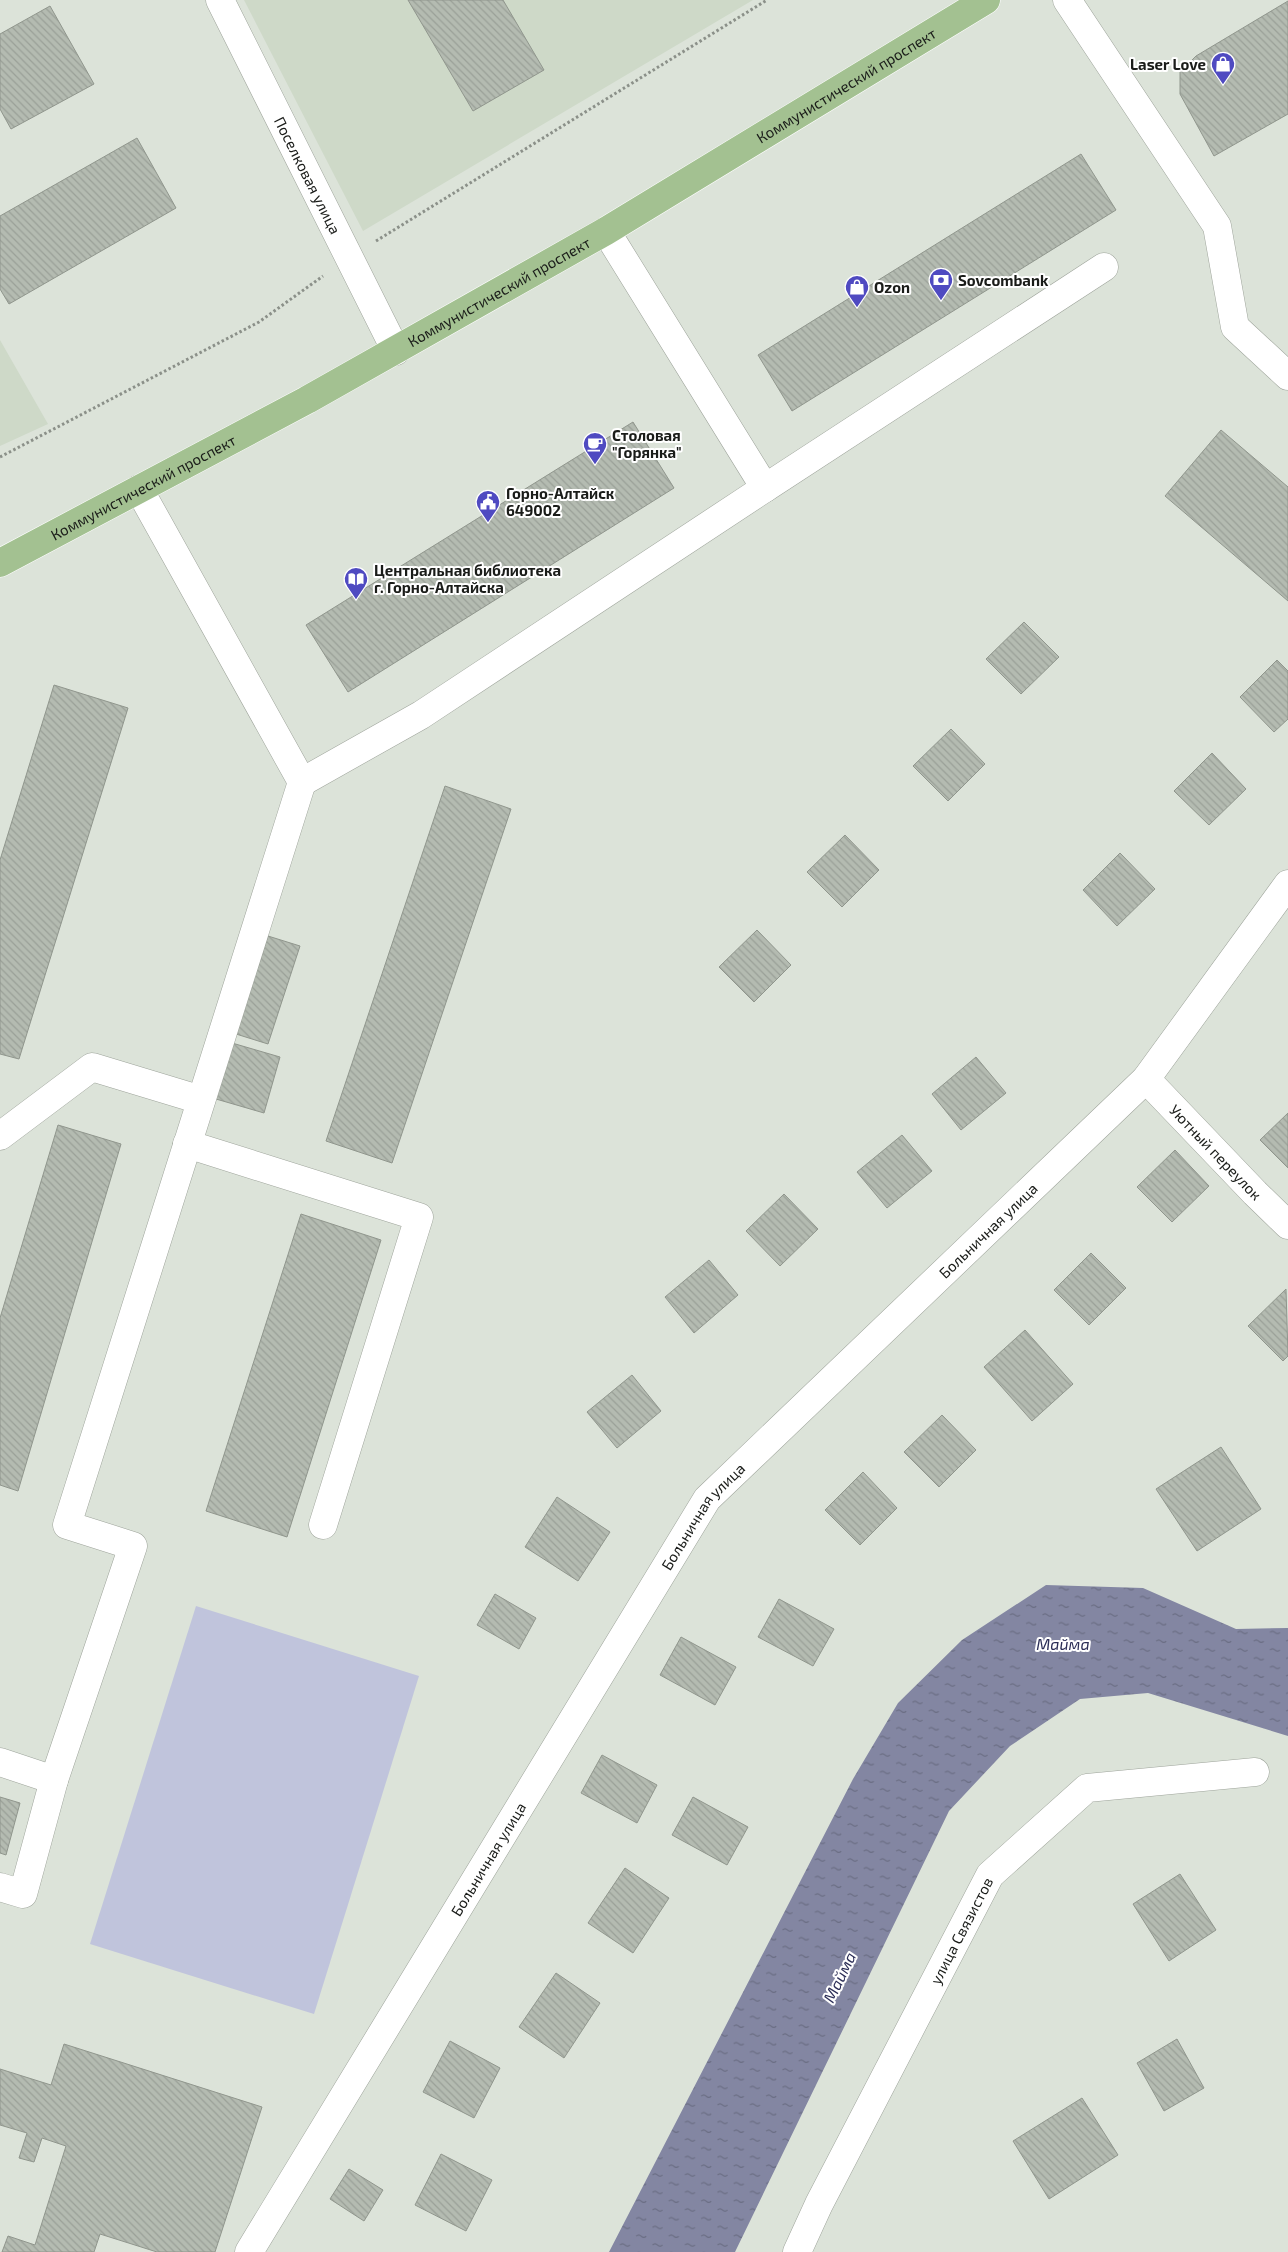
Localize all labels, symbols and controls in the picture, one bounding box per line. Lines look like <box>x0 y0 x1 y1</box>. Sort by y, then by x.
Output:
street label: Коммунистический проспект <box>753 24 939 147</box>
shop icon: Laser Love <box>1210 51 1236 85</box>
place label: Laser Love <box>1130 55 1206 73</box>
street label: Поселковая улица <box>271 113 345 237</box>
street label: Коммунистический проспект <box>404 233 593 350</box>
bank icon: Sovcombank <box>928 267 954 301</box>
place label: Sovcombank <box>958 271 1049 289</box>
shop icon: Ozon <box>844 274 870 308</box>
place label: Ozon <box>874 278 910 296</box>
place label: Столовая "Горянка" <box>612 426 682 461</box>
street label: Коммунистический проспект <box>47 431 239 544</box>
cafe icon: Столовая "Горянка" <box>582 431 608 465</box>
place label: Горно-Алтайск 649002 <box>506 484 615 519</box>
public building icon: Горно-Алтайск 649002 <box>475 489 501 523</box>
place label: Центральная библиотека г. Горно-Алтайска <box>374 561 561 596</box>
library icon: Центральная библиотека г. Горно-Алтайска <box>343 566 369 600</box>
street label: Уютный переулок <box>1166 1101 1265 1204</box>
street label: Больничная улица <box>935 1179 1041 1282</box>
street label: Больничная улица <box>657 1459 748 1573</box>
water label: Майма <box>1036 1634 1090 1653</box>
street label: Больничная улица <box>447 1799 529 1919</box>
street label: улица Связистов <box>926 1874 996 1988</box>
water label: Майма <box>819 1949 859 2005</box>

